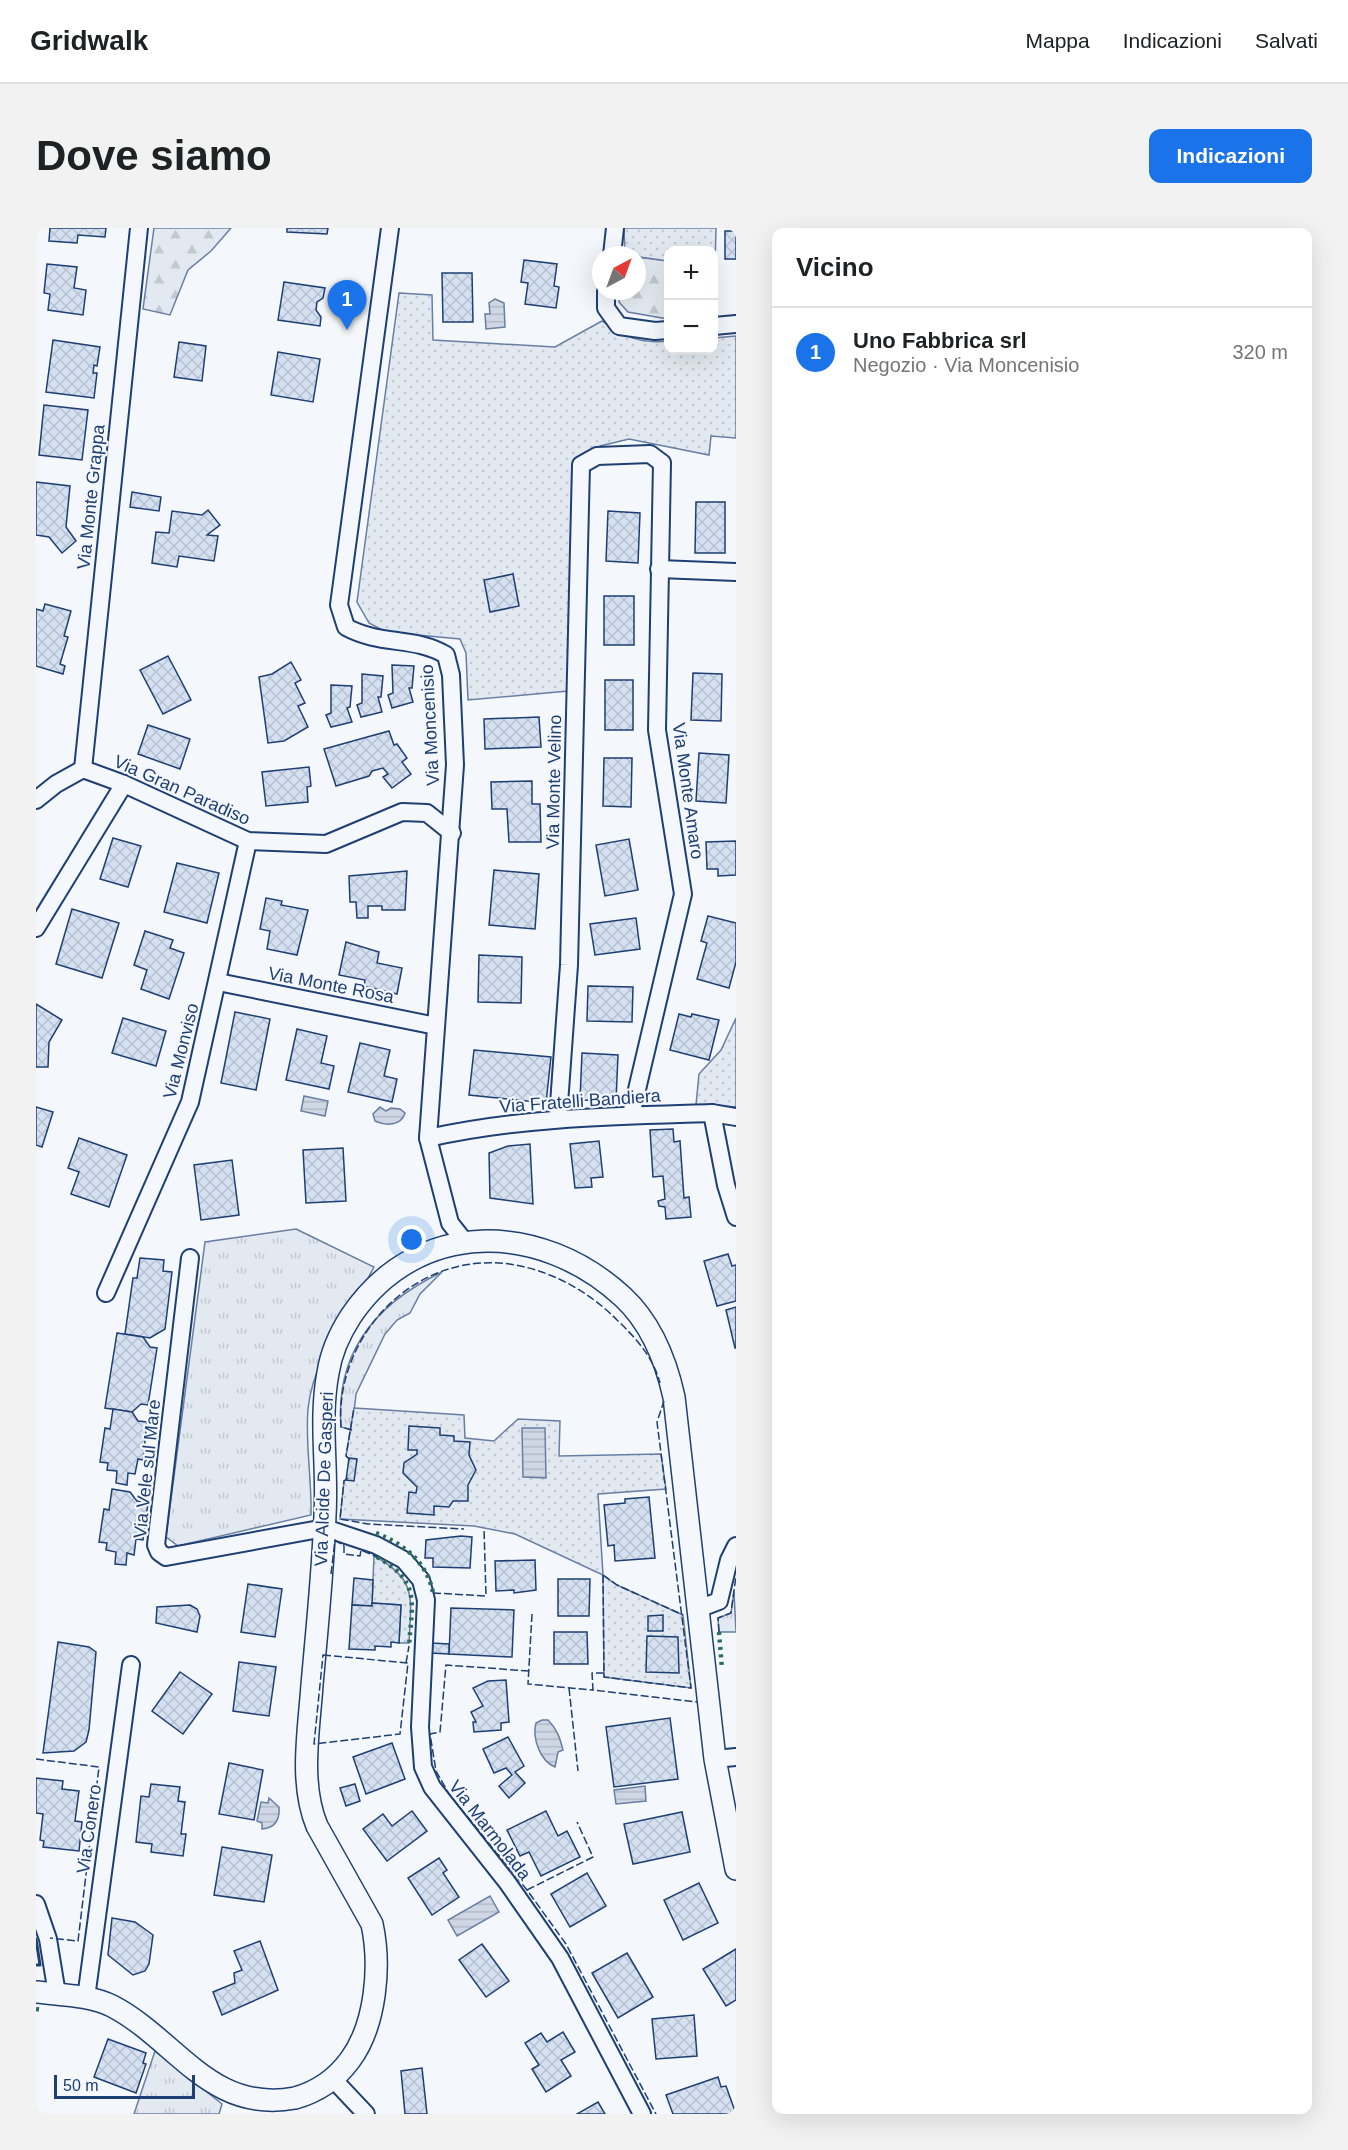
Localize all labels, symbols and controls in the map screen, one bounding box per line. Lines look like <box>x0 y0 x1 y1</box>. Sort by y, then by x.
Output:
text: Gridwalk <box>30 25 148 56</box>
text: Mappa <box>1026 29 1090 52</box>
text: Indicazioni <box>1123 29 1222 52</box>
text: Salvati <box>1255 29 1318 52</box>
button: Indicazioni <box>1149 129 1312 183</box>
text: Dove siamo <box>36 132 272 179</box>
north arrow <box>592 246 646 300</box>
map controls <box>664 246 718 354</box>
button: + <box>664 246 718 300</box>
text: Vicino <box>796 252 874 282</box>
pin: 1 <box>328 280 366 330</box>
button: − <box>664 300 718 354</box>
text: Uno Fabbrica srl <box>853 328 1027 353</box>
text: 1 <box>810 341 821 363</box>
text: 320 m <box>1232 341 1288 363</box>
text: Negozio · Via Moncenisio <box>853 354 1079 376</box>
street label: Via Monte Grappa <box>73 422 109 571</box>
street label: Via Moncenisio <box>417 664 443 786</box>
street label: Via Monte Velino <box>543 714 565 850</box>
street label: Via Monte Amaro <box>669 721 707 861</box>
street label: Via Gran Paradiso <box>111 751 253 829</box>
street label: Via Monte Rosa <box>266 963 397 1007</box>
street label: Via Monviso <box>159 1001 203 1101</box>
street label: Via Fratelli Bandiera <box>499 1085 662 1117</box>
your location <box>397 1225 426 1254</box>
street label: Via Alcide De Gasperi <box>311 1391 337 1567</box>
street label: Via Vele sul Mare <box>130 1398 164 1540</box>
street label: Via Marmolada <box>445 1776 536 1884</box>
street label: Via Conero <box>73 1783 105 1875</box>
scale bar <box>54 2072 195 2100</box>
text: 50 m <box>63 2077 99 2094</box>

